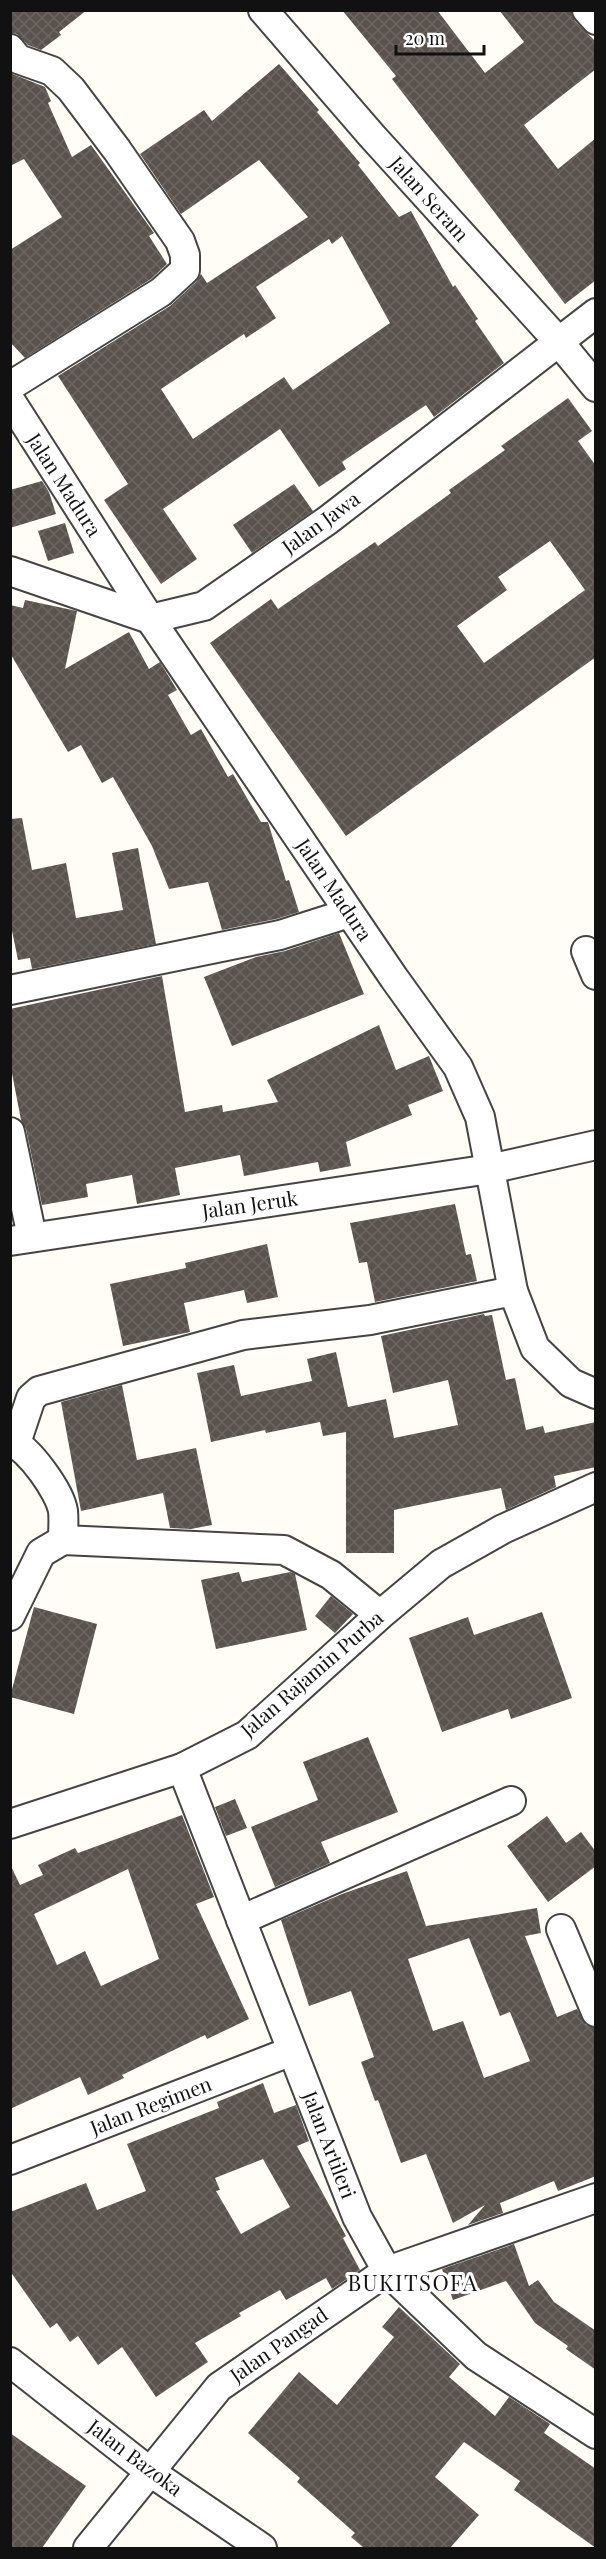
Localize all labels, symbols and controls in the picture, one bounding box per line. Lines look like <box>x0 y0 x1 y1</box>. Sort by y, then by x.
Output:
scale bar <box>396 18 484 56</box>
text: 20 m <box>405 26 445 50</box>
street label: Jalan Seram <box>384 149 476 247</box>
street label: Jalan Madura <box>21 426 109 541</box>
street label: Jalan Jawa <box>275 484 364 560</box>
street label: Jalan Madura <box>290 832 379 946</box>
street label: Jalan Jeruk <box>199 1183 299 1224</box>
street label: Jalan Rajamin Purba <box>233 1603 388 1743</box>
street label: Jalan Regimen <box>85 2069 215 2140</box>
street label: Jalan Artileri <box>297 2086 363 2202</box>
district label: BUKITSOFA <box>348 2267 478 2297</box>
street label: Jalan Pangad <box>223 2300 333 2388</box>
street label: Jalan Bazoka <box>82 2412 189 2501</box>

